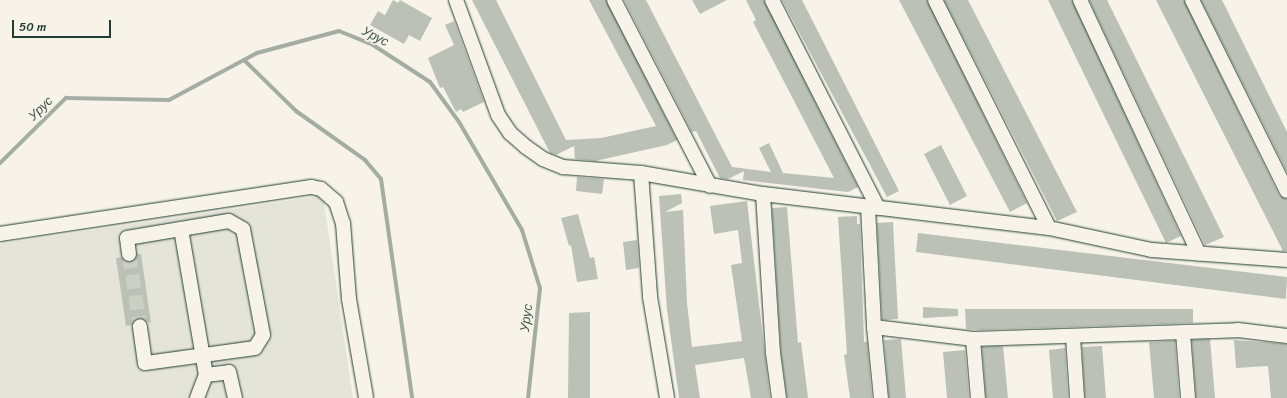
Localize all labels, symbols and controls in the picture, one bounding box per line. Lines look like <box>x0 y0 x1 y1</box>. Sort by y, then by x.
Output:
scale bar <box>14 12 113 38</box>
text: 50 m <box>19 16 46 38</box>
water label: Урус <box>359 24 391 50</box>
water label: Урус <box>26 94 56 124</box>
water label: Урус <box>518 303 536 333</box>

